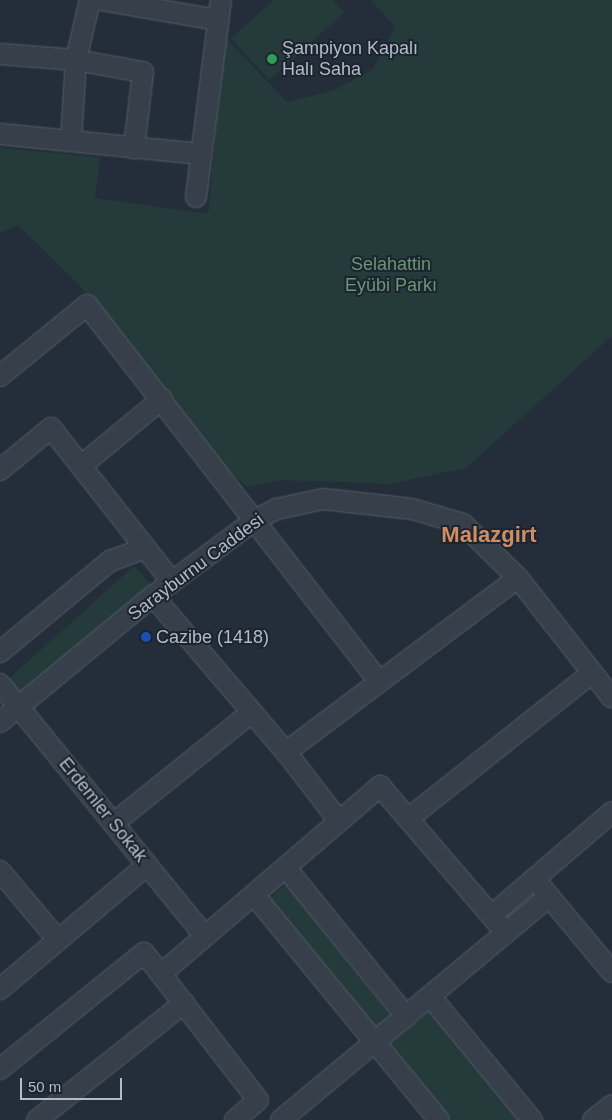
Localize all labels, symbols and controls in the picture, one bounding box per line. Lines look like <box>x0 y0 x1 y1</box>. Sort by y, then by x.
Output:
place label: Şampiyon Kapalı Halı Saha <box>282 38 418 80</box>
marker: Şampiyon Kapalı Halı Saha <box>266 53 278 65</box>
park label: Selahattin Eyübi Parkı <box>345 254 437 296</box>
street label: Sarayburnu Caddesi <box>124 509 268 625</box>
district label: Malazgirt <box>441 522 537 548</box>
place label: Cazibe (1418) <box>156 626 269 648</box>
marker: Cazibe (1418) <box>140 631 152 643</box>
street label: Erdemler Sokak <box>54 753 152 867</box>
scale bar <box>22 1068 125 1100</box>
text: 50 m <box>28 1078 61 1095</box>

